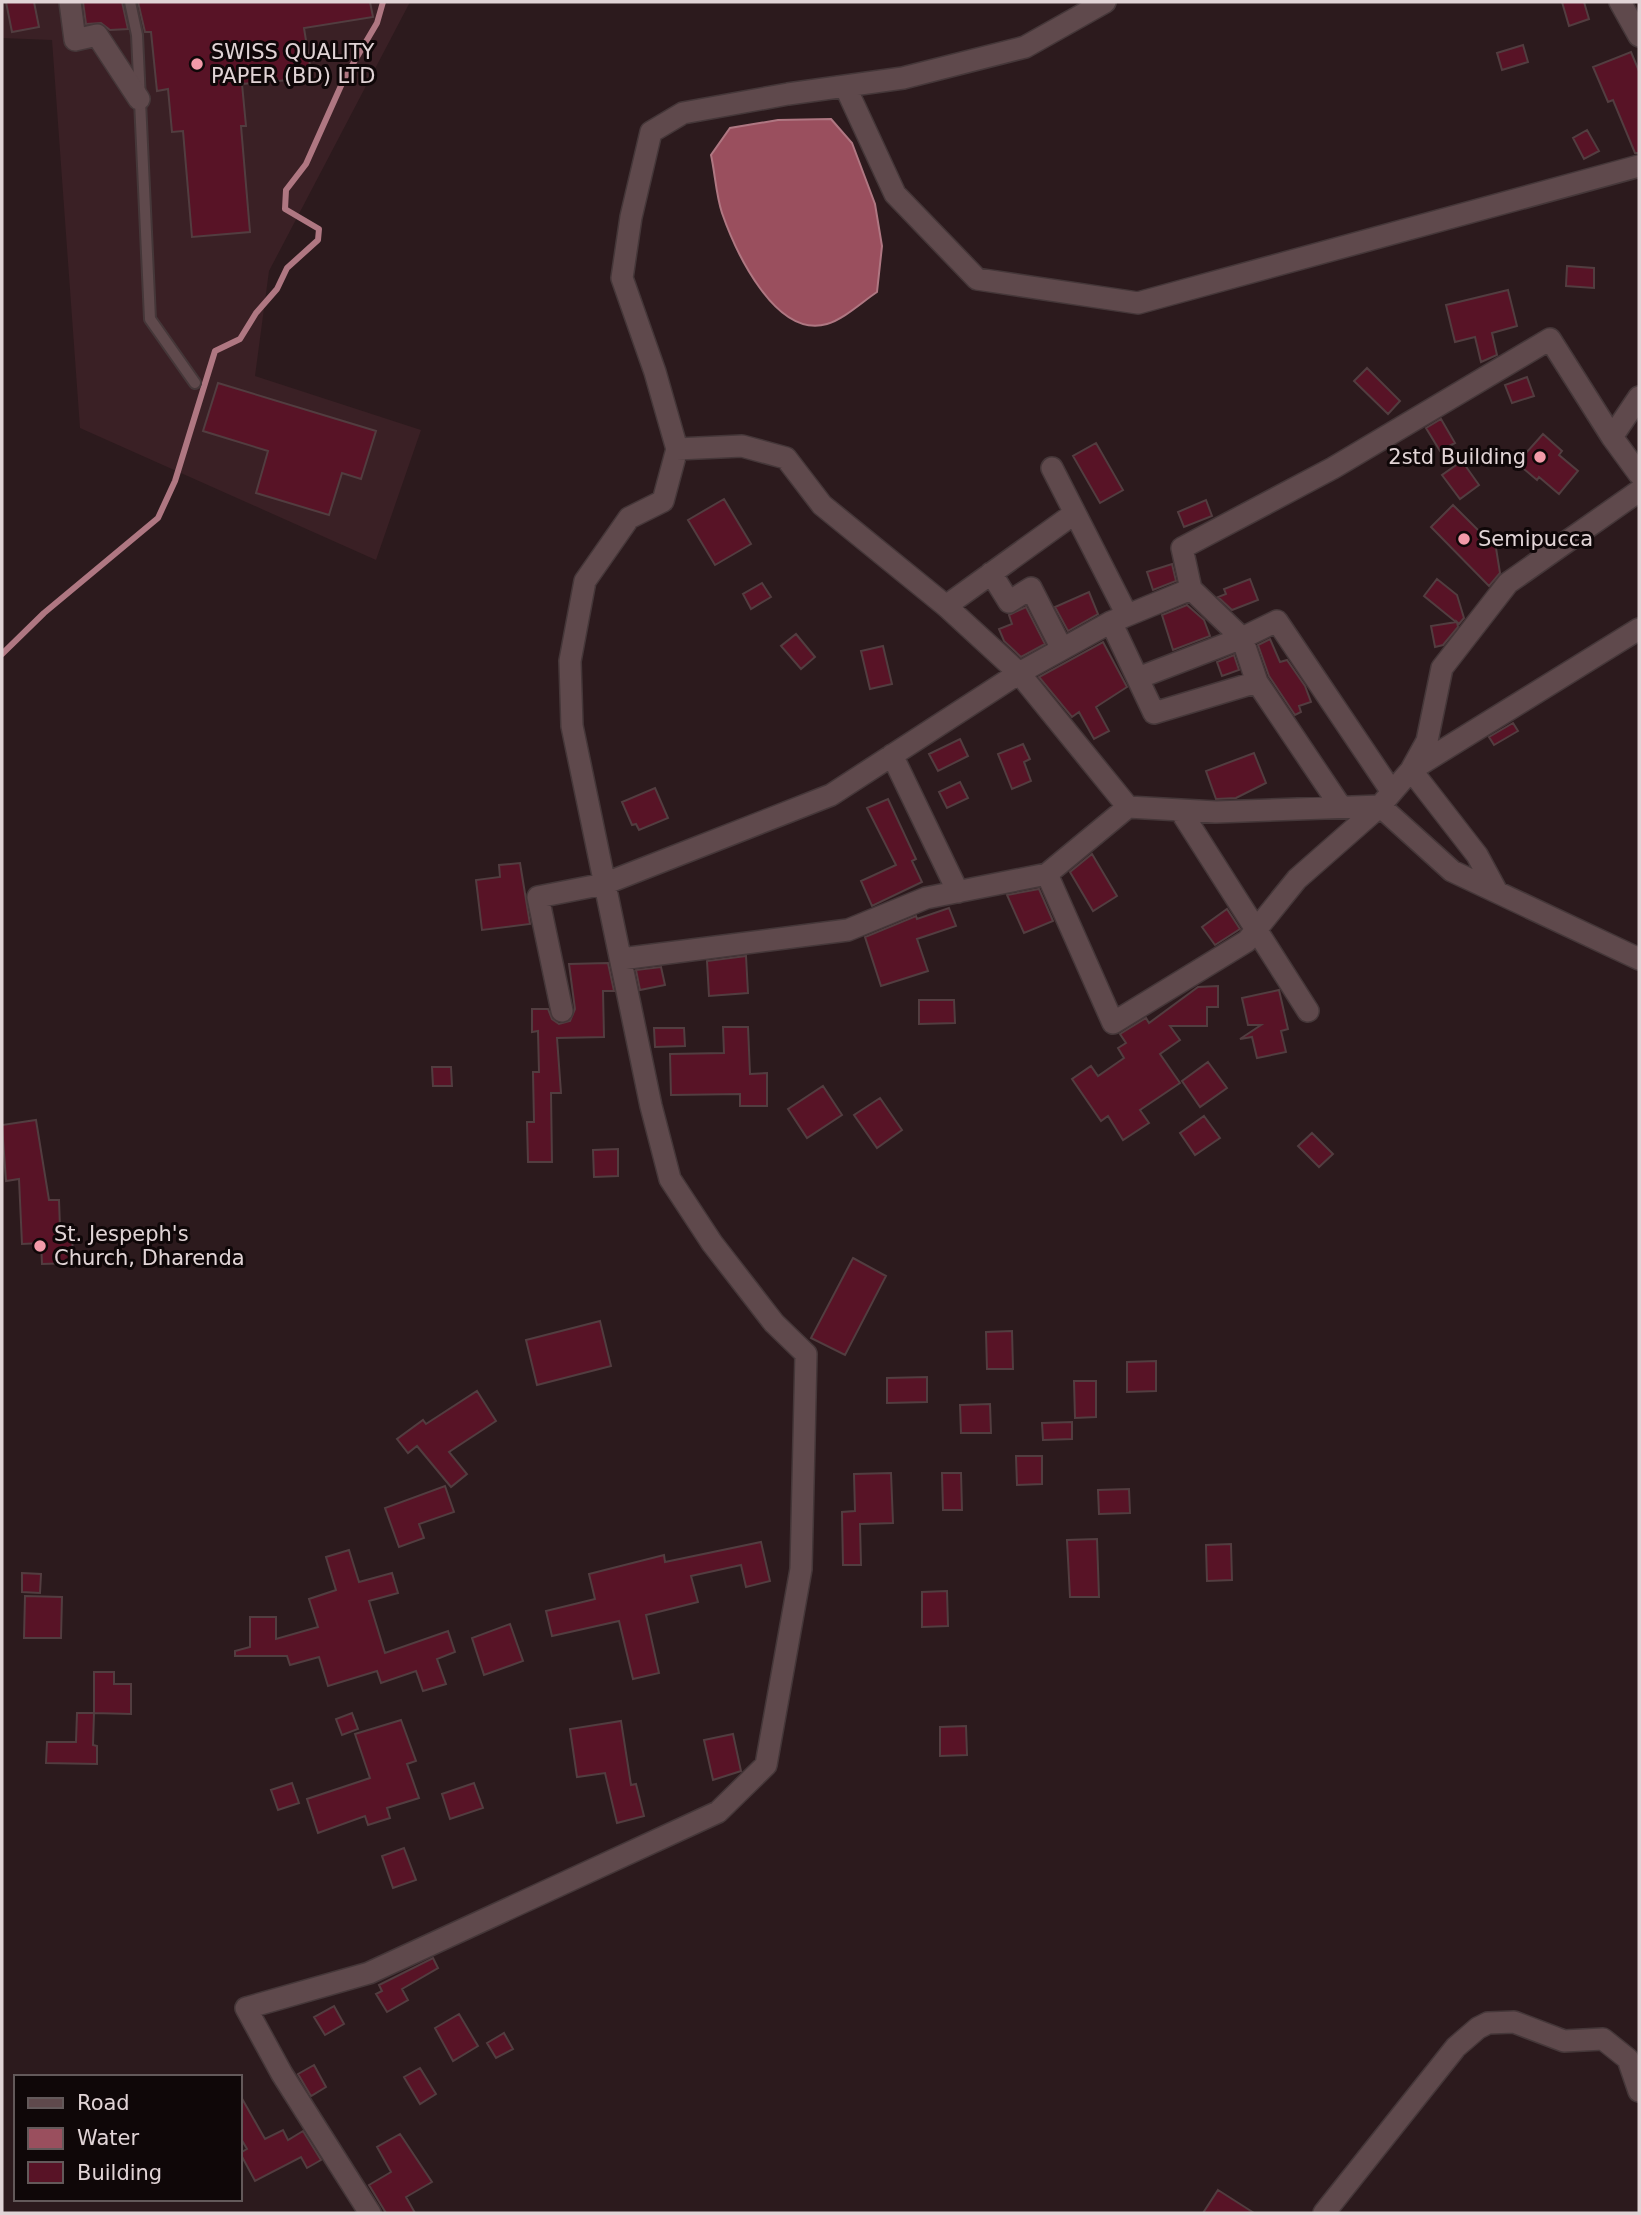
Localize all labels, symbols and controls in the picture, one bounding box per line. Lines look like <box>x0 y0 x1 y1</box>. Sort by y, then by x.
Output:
place label: SWISS QUALITY PAPER (BD) LTD <box>211 40 375 88</box>
marker: SWISS QUALITY PAPER (BD) LTD <box>189 56 205 72</box>
place label: 2std Building <box>1388 445 1526 469</box>
marker: 2std Building <box>1532 449 1548 465</box>
place label: Semipucca <box>1478 527 1593 551</box>
marker: Semipucca <box>1456 531 1472 547</box>
place label: St. Jespeph's Church, Dharenda <box>54 1222 245 1270</box>
marker: St. Jespeph's Church, Dharenda <box>32 1238 48 1254</box>
legend <box>14 2075 242 2201</box>
text: Road <box>77 2091 130 2115</box>
text: Water <box>77 2126 139 2150</box>
text: Building <box>77 2161 162 2185</box>

